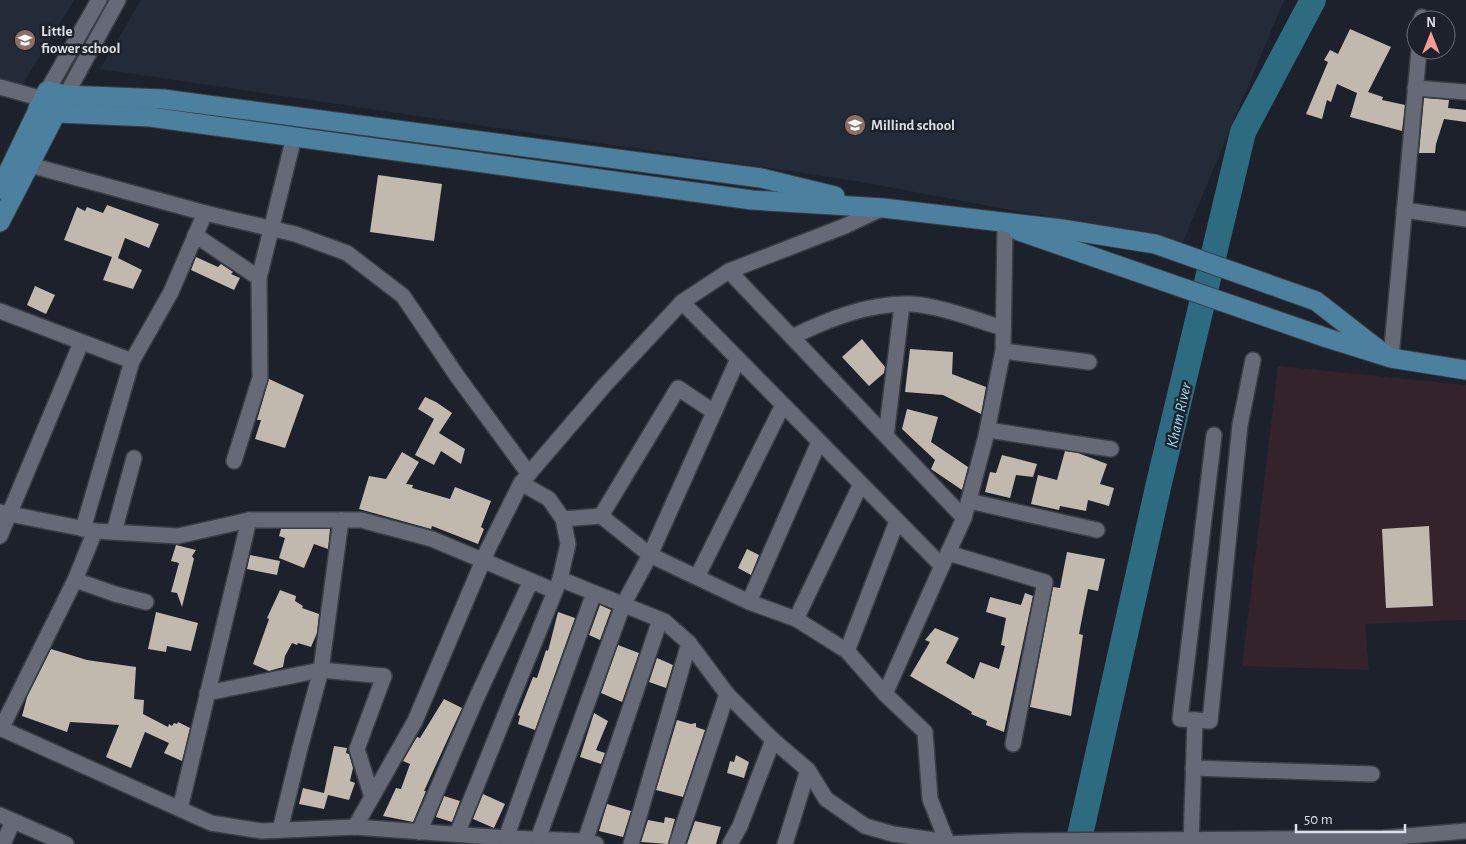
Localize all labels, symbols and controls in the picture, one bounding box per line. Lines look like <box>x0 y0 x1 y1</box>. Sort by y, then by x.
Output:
north arrow <box>1406 10 1456 60</box>
text: N <box>1426 16 1436 30</box>
place label: Little fiower school <box>41 24 120 56</box>
school or university icon: Little fiower school <box>13 28 37 52</box>
school or university icon: Millind school <box>843 113 867 137</box>
place label: Millind school <box>871 118 955 133</box>
water label: Kham River <box>1164 380 1194 449</box>
scale bar <box>1296 802 1405 834</box>
text: 50 m <box>1304 812 1333 827</box>

